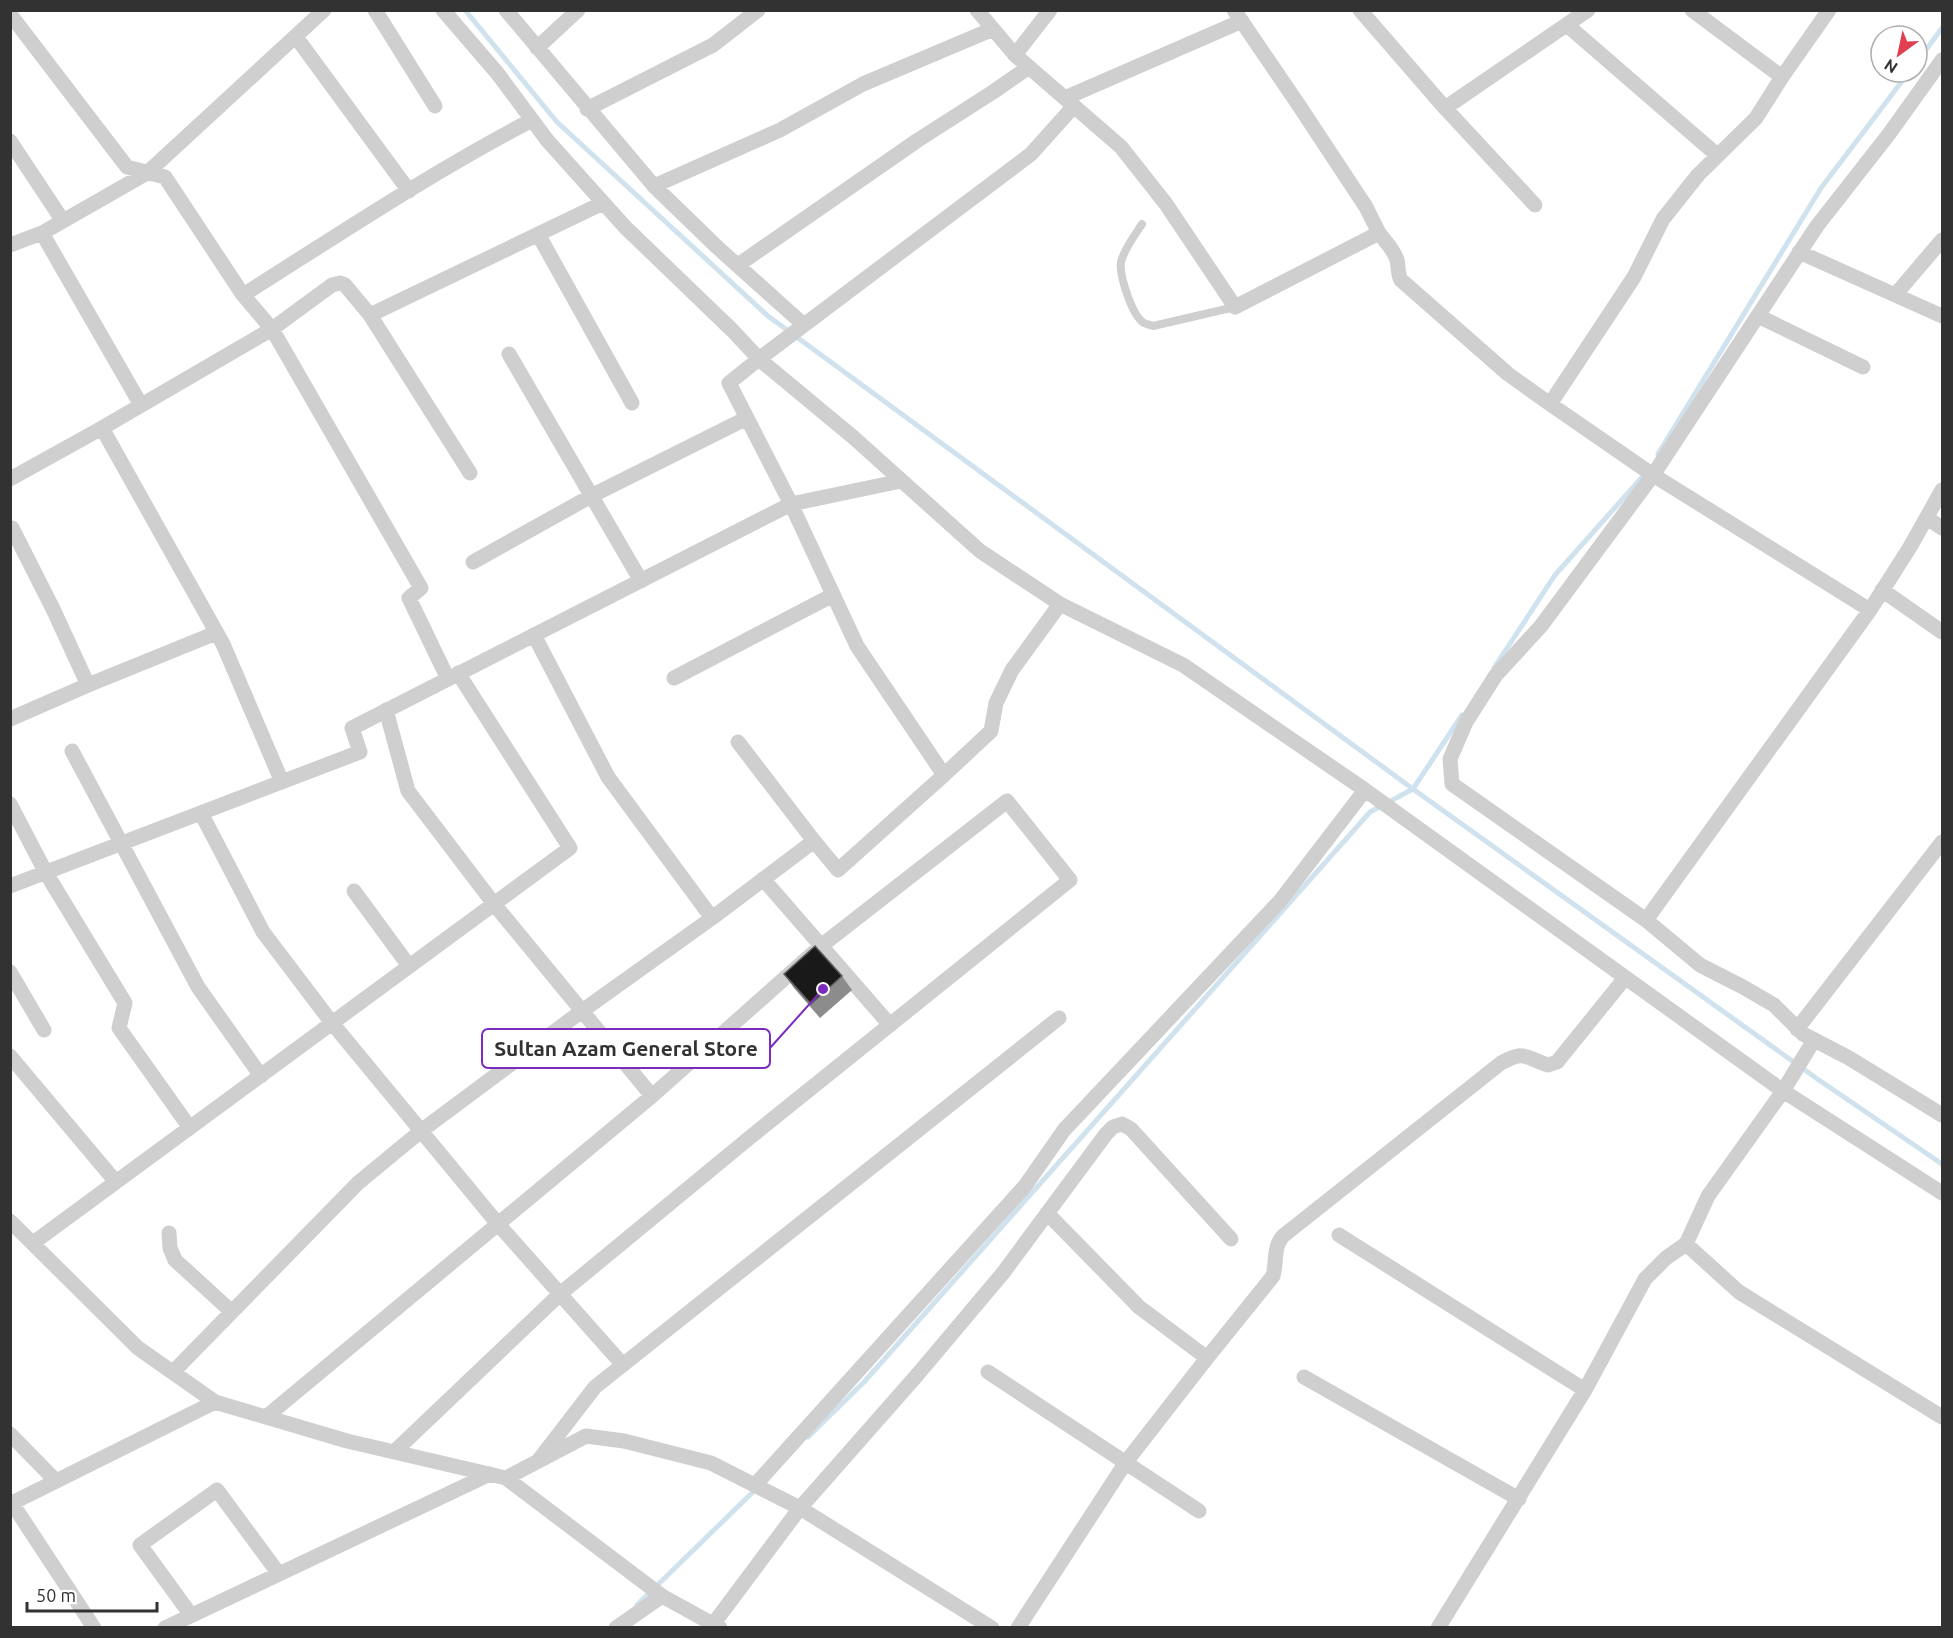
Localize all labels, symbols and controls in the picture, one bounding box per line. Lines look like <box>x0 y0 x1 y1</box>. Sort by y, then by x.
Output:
north arrow <box>1869 24 1929 84</box>
text: N <box>1881 56 1901 77</box>
callout: Sultan Azam General Store <box>482 1029 770 1068</box>
text: Sultan Azam General Store <box>494 1036 758 1060</box>
scale bar <box>27 1575 158 1613</box>
text: 50 m <box>36 1585 76 1605</box>

